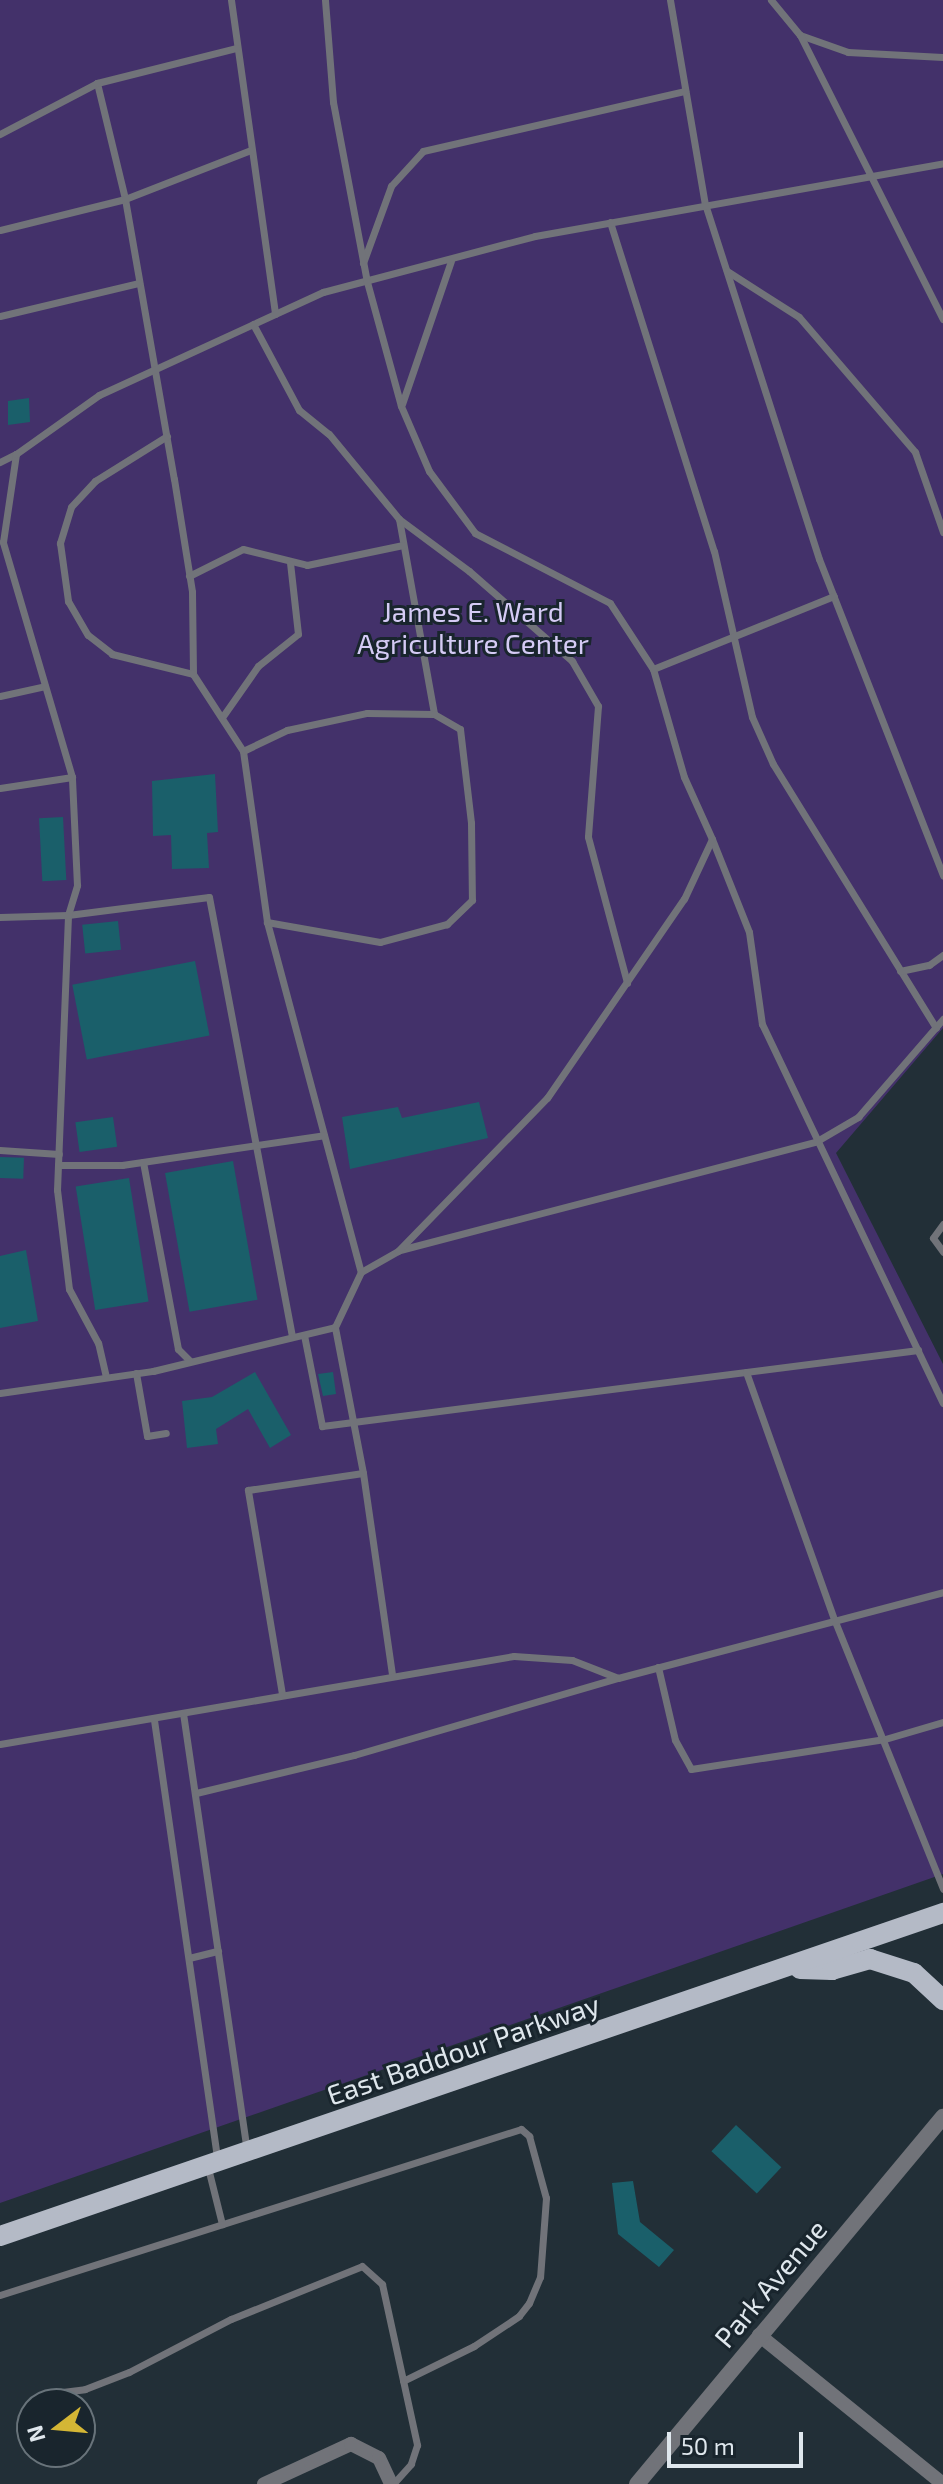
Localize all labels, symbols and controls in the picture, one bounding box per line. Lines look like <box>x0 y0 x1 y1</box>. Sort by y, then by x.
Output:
park label: James E. Ward Agriculture Center <box>357 594 589 660</box>
street label: East Baddour Parkway <box>322 1986 604 2112</box>
street label: Park Avenue <box>707 2212 833 2354</box>
north arrow <box>16 2388 96 2468</box>
scale bar <box>671 2416 807 2466</box>
text: N <box>20 2423 50 2445</box>
text: 50 m <box>681 2431 735 2460</box>

